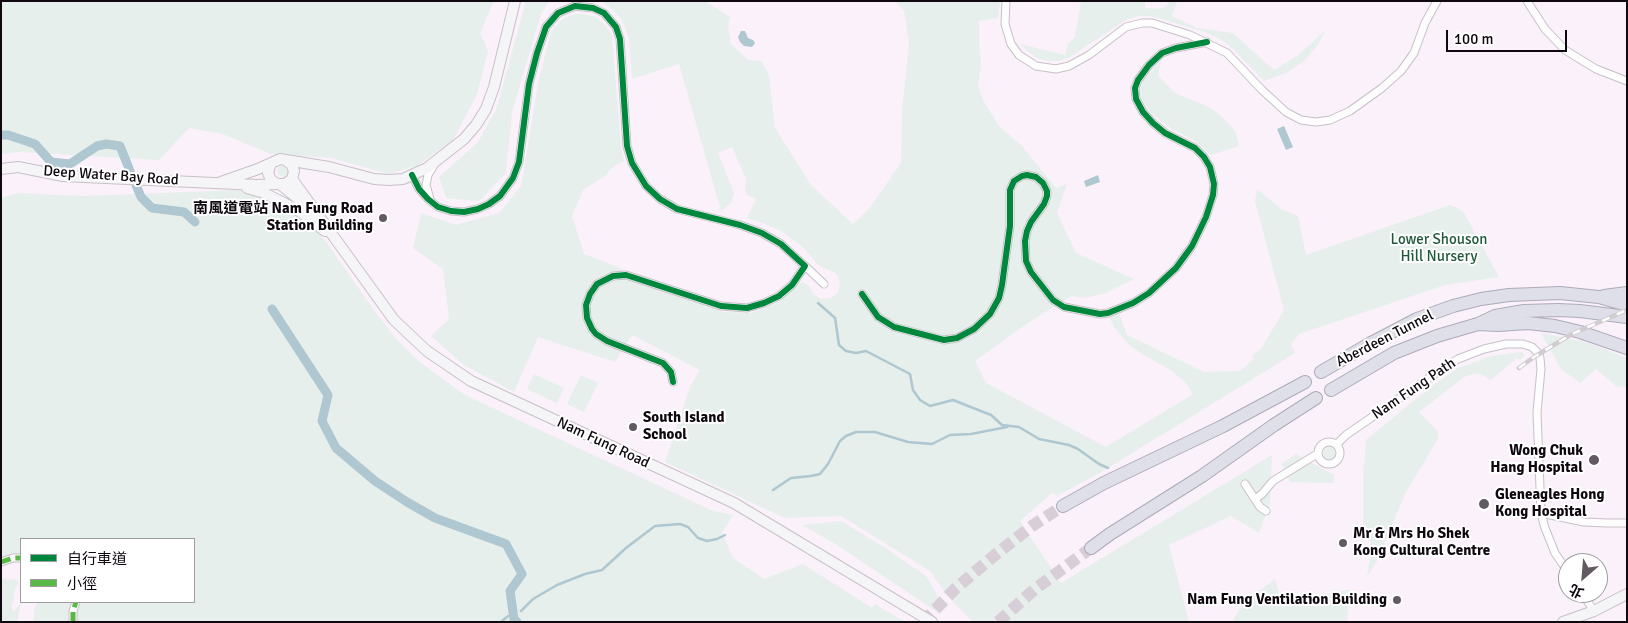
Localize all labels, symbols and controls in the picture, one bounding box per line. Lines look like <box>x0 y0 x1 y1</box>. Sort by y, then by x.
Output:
scale bar <box>1448 20 1569 52</box>
text: 100 m <box>1454 30 1494 48</box>
street label: Deep Water Bay Road <box>43 162 179 190</box>
place label: 南風道電站 Nam Fung Road Station Building <box>193 200 373 235</box>
marker: 南風道電站 Nam Fung Road Station Building <box>377 212 389 224</box>
park label: Lower Shouson Hill Nursery <box>1390 231 1488 266</box>
street label: Aberdeen Tunnel <box>1333 307 1437 371</box>
street label: Nam Fung Path <box>1369 354 1459 424</box>
place label: South Island School <box>643 409 725 444</box>
street label: Nam Fung Road <box>554 414 652 472</box>
marker: South Island School <box>627 421 639 433</box>
place label: Wong Chuk Hang Hospital <box>1490 442 1583 477</box>
marker: Wong Chuk Hang Hospital <box>1587 453 1601 467</box>
place label: Gleneagles Hong Kong Hospital <box>1495 486 1604 521</box>
marker: Gleneagles Hong Kong Hospital <box>1477 497 1491 511</box>
place label: Mr & Mrs Ho Shek Kong Cultural Centre <box>1353 525 1490 560</box>
marker: Mr & Mrs Ho Shek Kong Cultural Centre <box>1337 537 1349 549</box>
legend <box>20 538 195 603</box>
text: 自行車道 <box>67 550 127 568</box>
north arrow <box>1558 553 1608 603</box>
text: 小徑 <box>67 575 97 593</box>
text: 北 <box>1566 580 1587 602</box>
place label: Nam Fung Ventilation Building <box>1187 591 1387 609</box>
marker: Nam Fung Ventilation Building <box>1391 594 1403 606</box>

